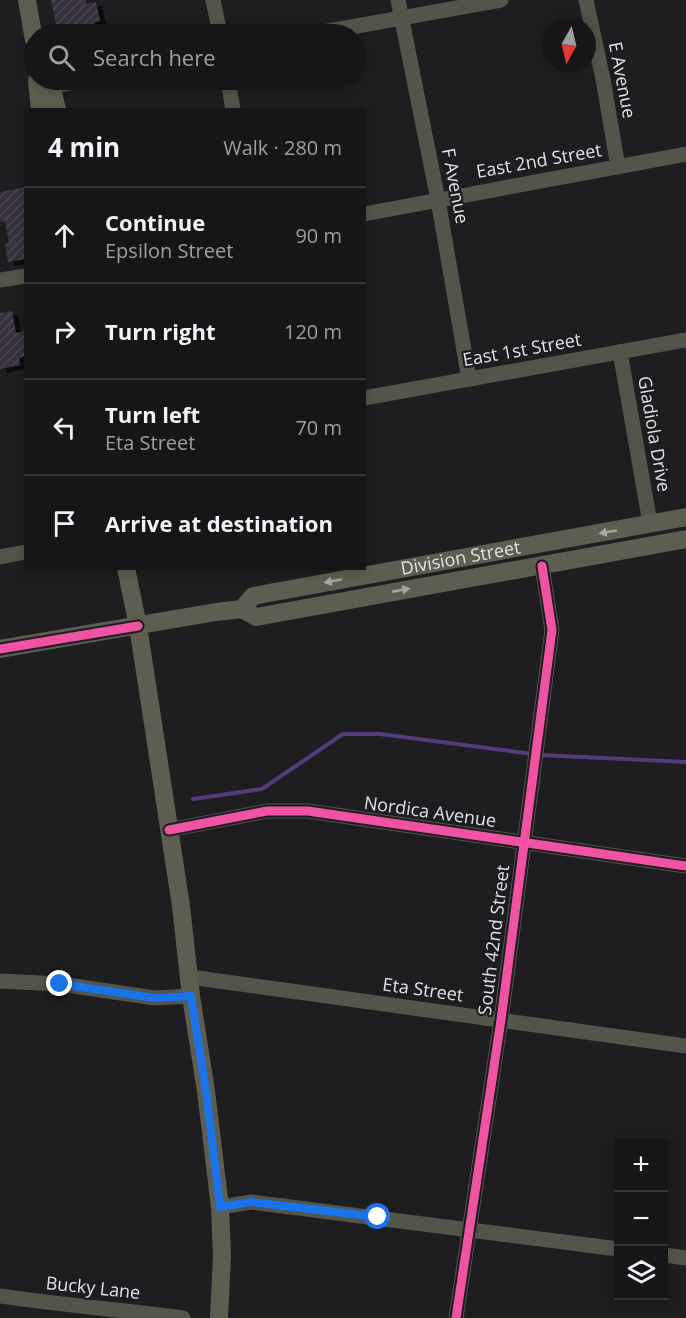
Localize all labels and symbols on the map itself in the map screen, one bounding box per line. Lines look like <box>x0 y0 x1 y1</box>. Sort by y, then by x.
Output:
north arrow <box>542 18 596 72</box>
street label: E Avenue <box>604 40 642 120</box>
street label: East 2nd Street <box>474 137 603 183</box>
street label: F Avenue <box>437 146 475 226</box>
street label: East 1st Street <box>461 327 583 371</box>
street label: Gladiola Drive <box>633 374 677 494</box>
one-way arrow <box>598 528 617 537</box>
street label: Division Street <box>399 534 522 580</box>
one-way arrow <box>324 577 343 586</box>
one-way arrow <box>392 585 411 594</box>
street label: Nordica Avenue <box>362 790 498 832</box>
street label: South 42nd Street <box>472 863 514 1017</box>
route end <box>46 970 72 996</box>
street label: Eta Street <box>381 971 465 1007</box>
route start <box>364 1203 390 1229</box>
street label: Bucky Lane <box>45 1270 142 1304</box>

